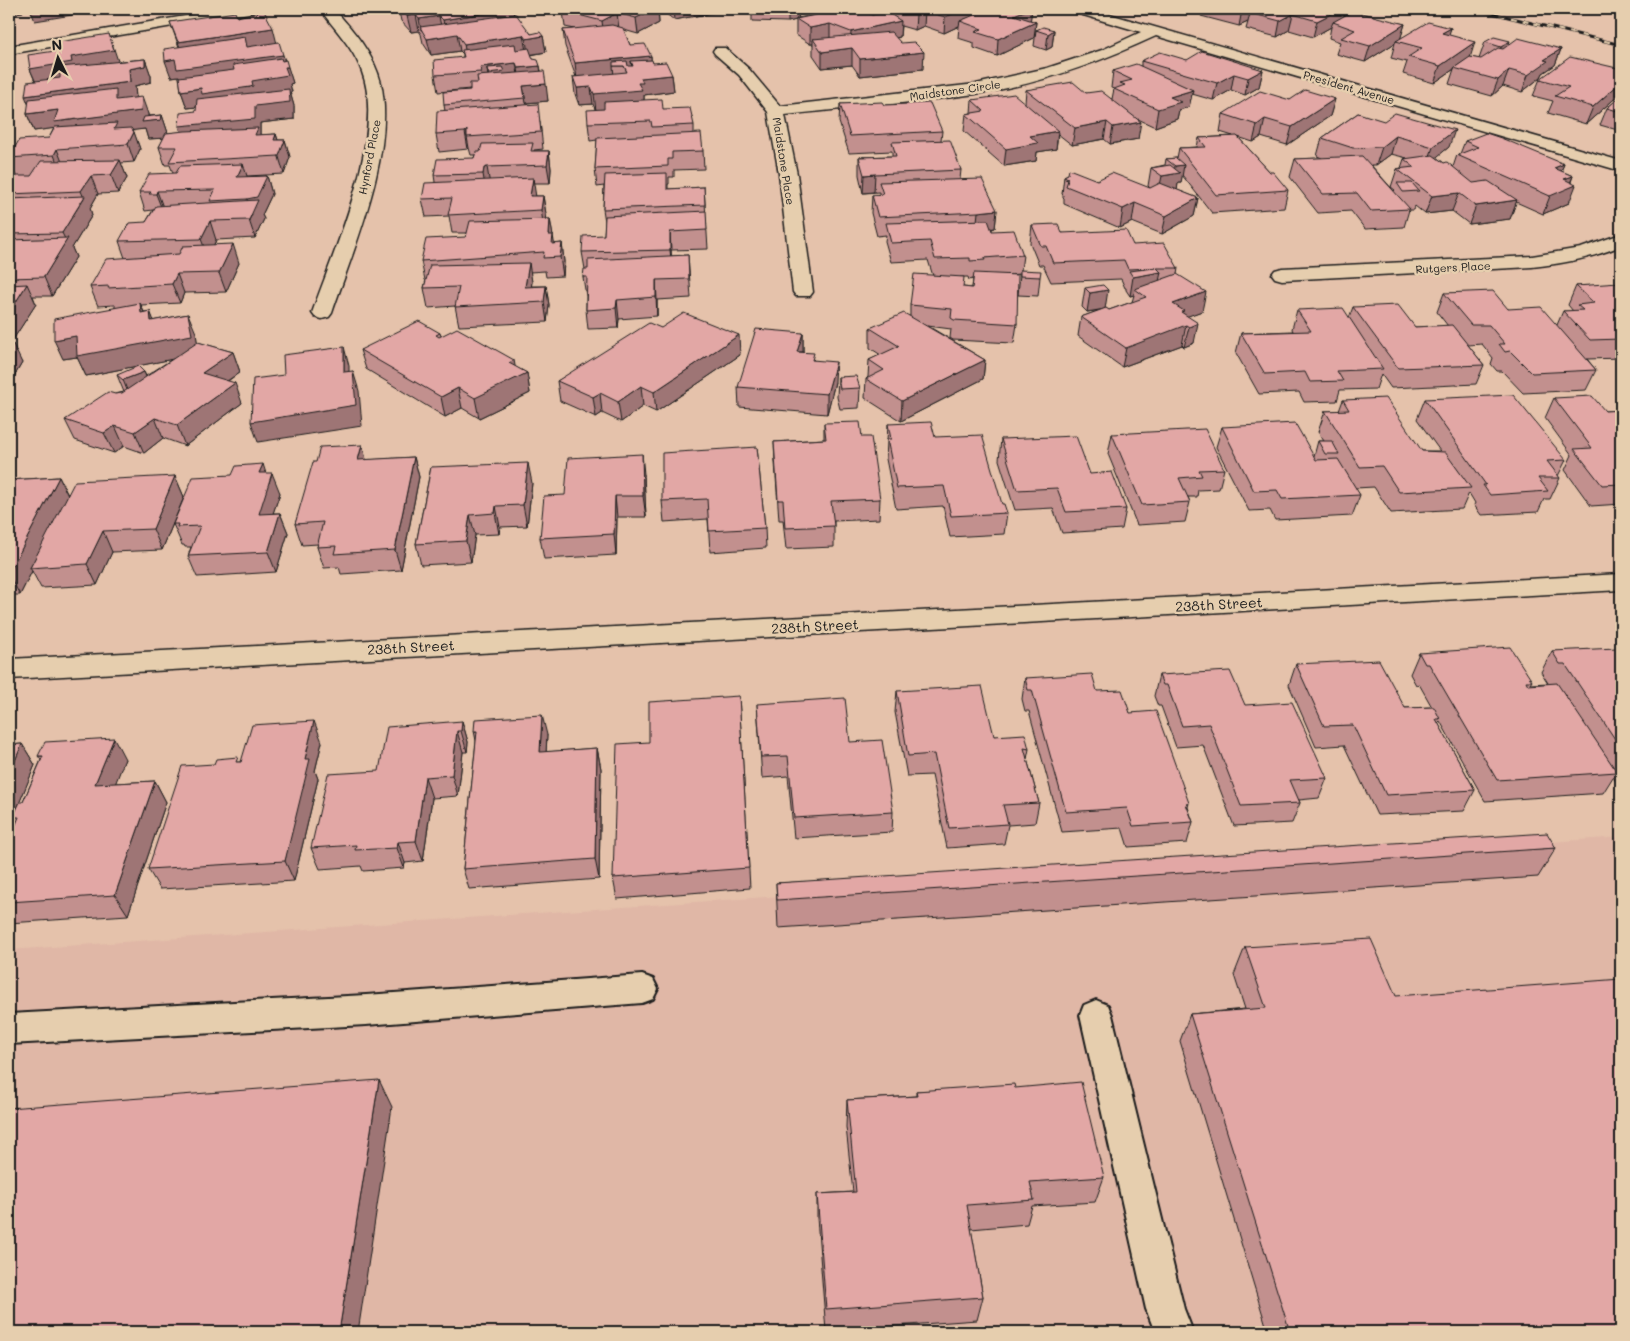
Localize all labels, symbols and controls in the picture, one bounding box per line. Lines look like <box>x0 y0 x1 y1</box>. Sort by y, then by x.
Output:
north arrow <box>32 32 82 82</box>
text: N <box>51 35 63 54</box>
street label: President Avenue <box>1302 67 1396 107</box>
street label: Maidstone Circle <box>908 76 1002 104</box>
street label: Maidstone Place <box>770 116 798 206</box>
street label: Hynford Place <box>354 118 384 196</box>
street label: Rutgers Place <box>1415 258 1491 276</box>
street label: 238th Street <box>1175 592 1263 616</box>
street label: 238th Street <box>771 614 859 638</box>
street label: 238th Street <box>367 635 455 659</box>

